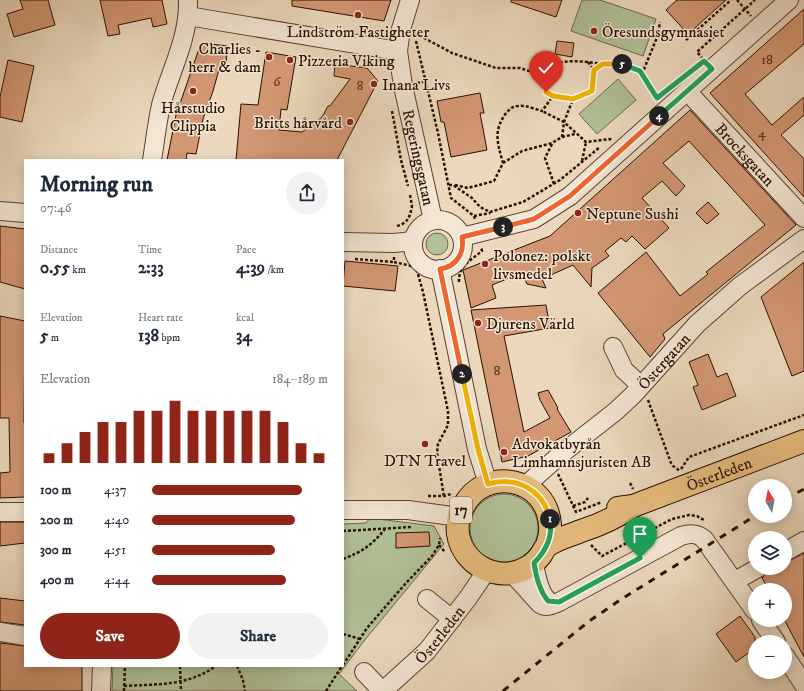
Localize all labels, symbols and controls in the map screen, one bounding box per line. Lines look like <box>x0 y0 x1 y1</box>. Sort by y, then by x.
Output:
marker: Lindström Fastigheter <box>353 10 363 20</box>
place label: Lindström Fastigheter <box>287 22 429 42</box>
place label: Öresundsgymnasiet <box>602 22 725 42</box>
marker: Öresundsgymnasiet <box>589 26 599 36</box>
place label: Charlies - herr & dam <box>188 39 261 77</box>
place label: Pizzeria Viking <box>298 51 395 71</box>
pin <box>529 51 563 92</box>
house number: 18 <box>761 51 773 69</box>
marker: Charlies - herr & dam <box>264 52 274 62</box>
pin: 5 <box>612 54 632 74</box>
marker: Pizzeria Viking <box>285 55 295 65</box>
icon: check <box>535 57 557 79</box>
text: 5 <box>619 57 625 71</box>
house number: 6 <box>273 73 281 91</box>
place label: Inana Livs <box>382 75 450 95</box>
house number: 8 <box>356 77 364 95</box>
marker: Inana Livs <box>369 79 379 89</box>
marker: Hårstudio Clippia <box>188 86 198 96</box>
place label: Hårstudio Clippia <box>161 98 225 136</box>
pin: 4 <box>649 106 669 126</box>
street label: Regeringsgatan <box>398 107 439 208</box>
text: 4 <box>656 109 662 123</box>
place label: Britts hårvård <box>254 113 342 133</box>
marker: Britts hårvård <box>345 117 355 127</box>
street label: Brocksgatan <box>710 119 779 191</box>
house number: 4 <box>758 124 767 142</box>
text: Morning run <box>40 171 153 198</box>
button: share <box>286 172 328 214</box>
text: 07:46 <box>40 200 71 216</box>
place label: Neptune Sushi <box>586 204 679 224</box>
marker: Neptune Sushi <box>573 208 583 218</box>
pin: 3 <box>493 217 513 237</box>
text: 3 <box>501 220 505 234</box>
text: Distance <box>40 243 78 257</box>
text: Time <box>138 243 162 257</box>
text: Pace <box>236 243 256 257</box>
place label: Polonez: polskt livsmedel <box>493 246 591 284</box>
text: 0.55 <box>40 257 70 279</box>
text: 2:33 <box>138 257 163 279</box>
text: 4:39 <box>236 257 265 279</box>
marker: Polonez: polskt livsmedel <box>480 259 490 269</box>
text: km <box>70 263 86 277</box>
text: /km <box>265 263 284 277</box>
text: Elevation <box>40 311 83 325</box>
text: Heart rate <box>138 311 183 325</box>
text: kcal <box>236 311 254 325</box>
place label: Djurens Värld <box>486 314 575 334</box>
marker: Djurens Värld <box>473 318 483 328</box>
text: 5 <box>40 325 48 347</box>
text: 138 <box>138 325 159 347</box>
text: 34 <box>236 325 252 347</box>
street label: Östergatan <box>634 329 695 394</box>
text: m <box>48 331 59 345</box>
text: bpm <box>159 331 180 345</box>
house number: 8 <box>493 362 501 380</box>
pin: 2 <box>452 364 472 384</box>
text: 2 <box>459 367 465 381</box>
text: Elevation <box>40 371 90 387</box>
text: 184–189 m <box>272 371 328 387</box>
place label: Advokatbyrån Limhamnsjuristen AB <box>512 434 651 472</box>
marker: DTN Travel <box>420 439 430 449</box>
marker: Advokatbyrån Limhamnsjuristen AB <box>499 447 509 457</box>
place label: DTN Travel <box>384 451 466 471</box>
street label: Österleden <box>684 453 755 496</box>
north arrow <box>748 479 792 523</box>
map controls <box>748 479 792 679</box>
text: 100 m <box>40 482 71 498</box>
text: 4:37 <box>104 482 127 498</box>
road number: 17 <box>450 497 472 523</box>
pin: 1 <box>540 509 560 529</box>
text: 200 m <box>40 512 73 528</box>
text: 4:40 <box>104 512 129 528</box>
text: 1 <box>548 512 552 526</box>
pin <box>623 517 657 558</box>
icon: arrive <box>629 523 651 545</box>
button: layers <box>748 531 792 575</box>
text: 300 m <box>40 542 71 558</box>
text: 4:51 <box>104 542 126 558</box>
text: 400 m <box>40 572 74 588</box>
text: 4:44 <box>104 572 130 588</box>
button: + <box>748 583 792 627</box>
street label: Österleden <box>411 602 470 668</box>
button: Save <box>40 613 180 659</box>
button: Share <box>188 613 328 659</box>
button: − <box>748 635 792 679</box>

